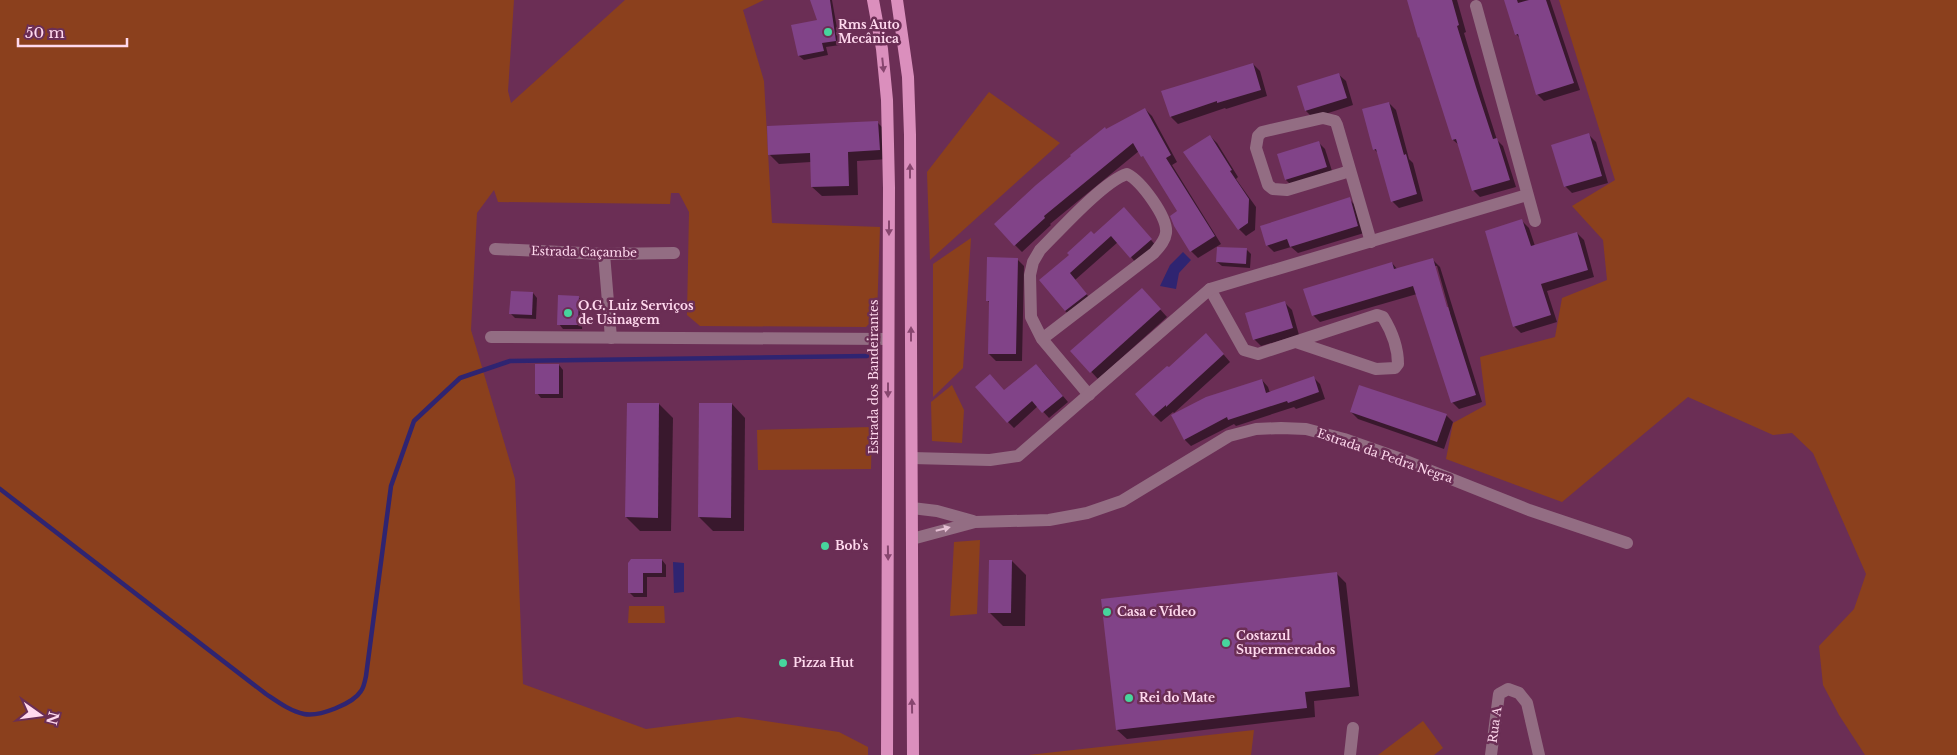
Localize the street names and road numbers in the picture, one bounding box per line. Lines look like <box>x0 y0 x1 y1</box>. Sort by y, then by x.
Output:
street label: Estrada Caçambe <box>531 243 637 260</box>
street label: Estrada dos Bandeirantes <box>866 300 881 454</box>
street label: Estrada da Pedra Negra <box>1315 425 1455 486</box>
street label: Rua A <box>1485 705 1505 744</box>

